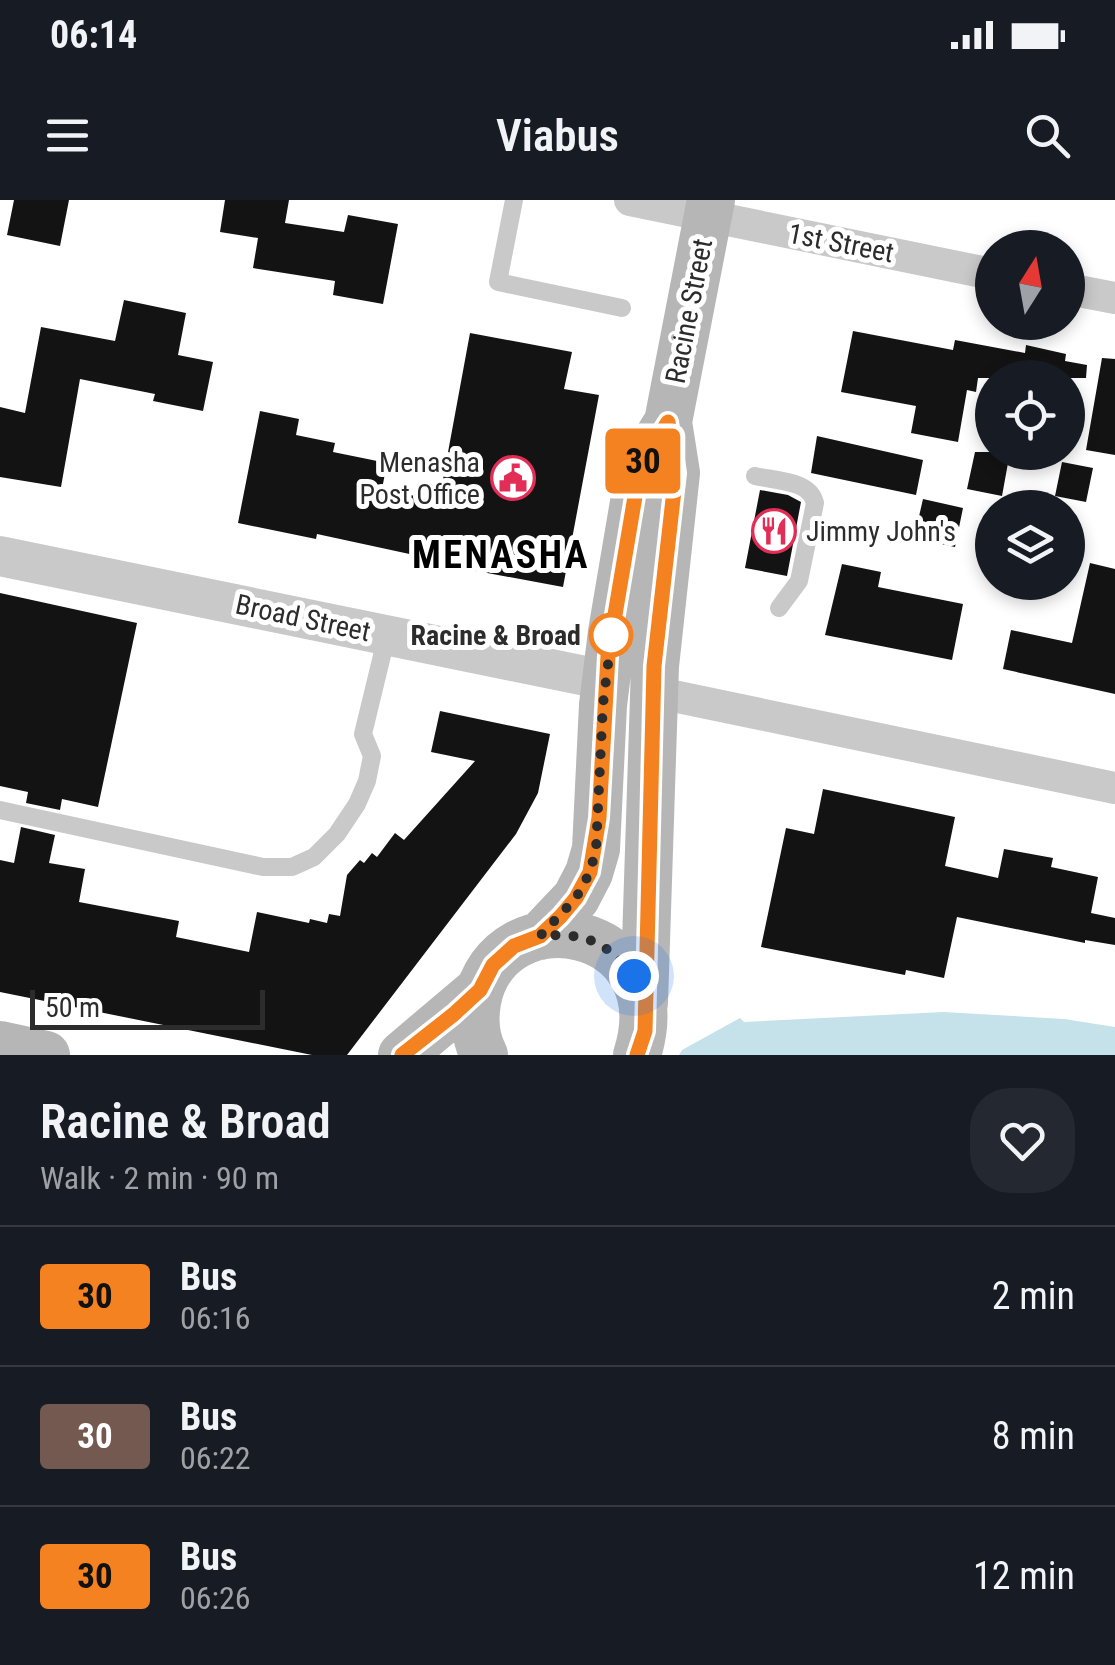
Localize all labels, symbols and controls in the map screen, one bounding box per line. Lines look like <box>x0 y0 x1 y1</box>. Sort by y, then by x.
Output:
text: 06:14 <box>50 13 137 57</box>
icon: menu <box>40 108 95 163</box>
icon: search <box>1020 108 1075 163</box>
text: Viabus <box>496 109 619 162</box>
street label: 1st Street <box>785 217 897 269</box>
north arrow <box>975 230 1085 340</box>
map controls <box>975 230 1085 600</box>
street label: Racine Street <box>659 236 719 386</box>
button: locate <box>975 360 1085 470</box>
line badge: 30 <box>598 428 688 494</box>
text: 30 <box>625 441 661 482</box>
place label: Menasha Post Office <box>359 446 480 511</box>
public building icon: Menasha Post Office <box>490 455 536 501</box>
button: layers <box>975 490 1085 600</box>
restaurant icon: Jimmy John's <box>751 508 797 554</box>
place label: Jimmy John's <box>806 515 956 548</box>
district label: MENASHA <box>412 533 590 577</box>
street label: Broad Street <box>233 588 373 648</box>
marker: Racine & Broad <box>590 614 632 656</box>
place label: Racine & Broad <box>411 619 581 652</box>
your location <box>609 951 659 1001</box>
scale bar <box>30 985 265 1030</box>
text: 50 m <box>45 991 100 1024</box>
button: heart <box>970 1088 1075 1193</box>
text: Racine & Broad <box>40 1093 331 1150</box>
text: Walk · 2 min · 90 m <box>40 1159 279 1197</box>
text: Bus <box>180 1255 237 1299</box>
text: 2 min <box>992 1274 1075 1318</box>
text: 30 <box>77 1276 113 1317</box>
text: 06:16 <box>180 1299 251 1337</box>
text: Bus <box>180 1395 237 1439</box>
text: 8 min <box>992 1414 1075 1458</box>
text: 30 <box>77 1416 113 1457</box>
text: 06:22 <box>180 1439 251 1477</box>
text: Bus <box>180 1535 237 1579</box>
text: 12 min <box>973 1554 1075 1598</box>
text: 30 <box>77 1556 113 1597</box>
text: 06:26 <box>180 1579 251 1617</box>

